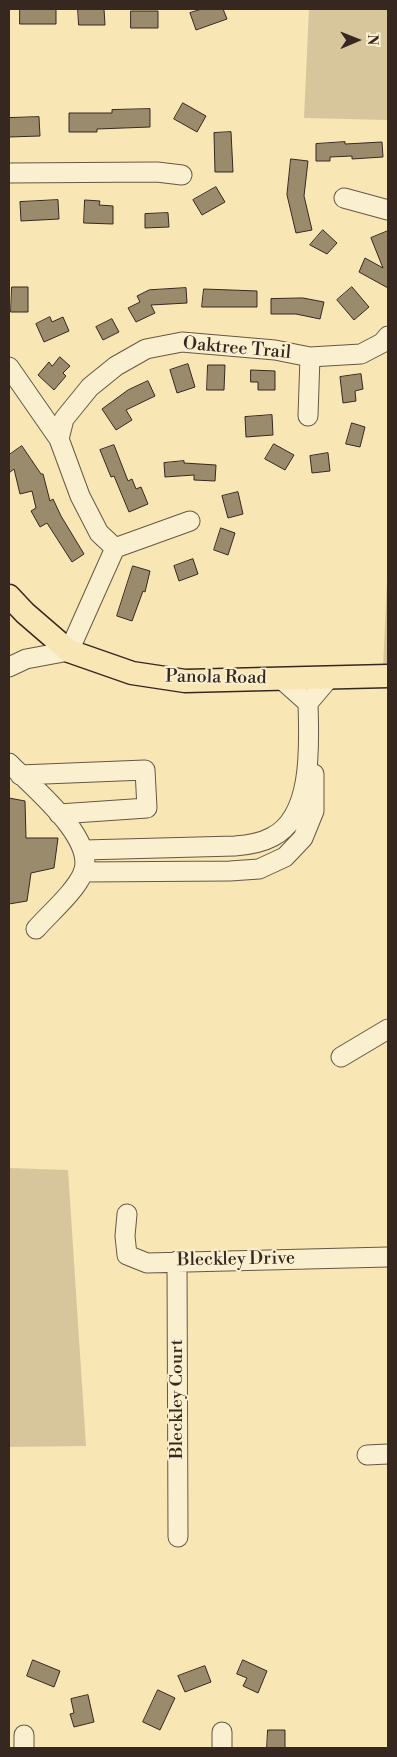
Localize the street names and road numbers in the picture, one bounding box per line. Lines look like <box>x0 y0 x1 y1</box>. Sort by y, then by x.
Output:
street label: Oaktree Trail <box>182 334 292 364</box>
street label: Panola Road <box>165 666 267 690</box>
street label: Bleckley Drive <box>177 1248 295 1272</box>
street label: Bleckley Court <box>167 1339 189 1459</box>

